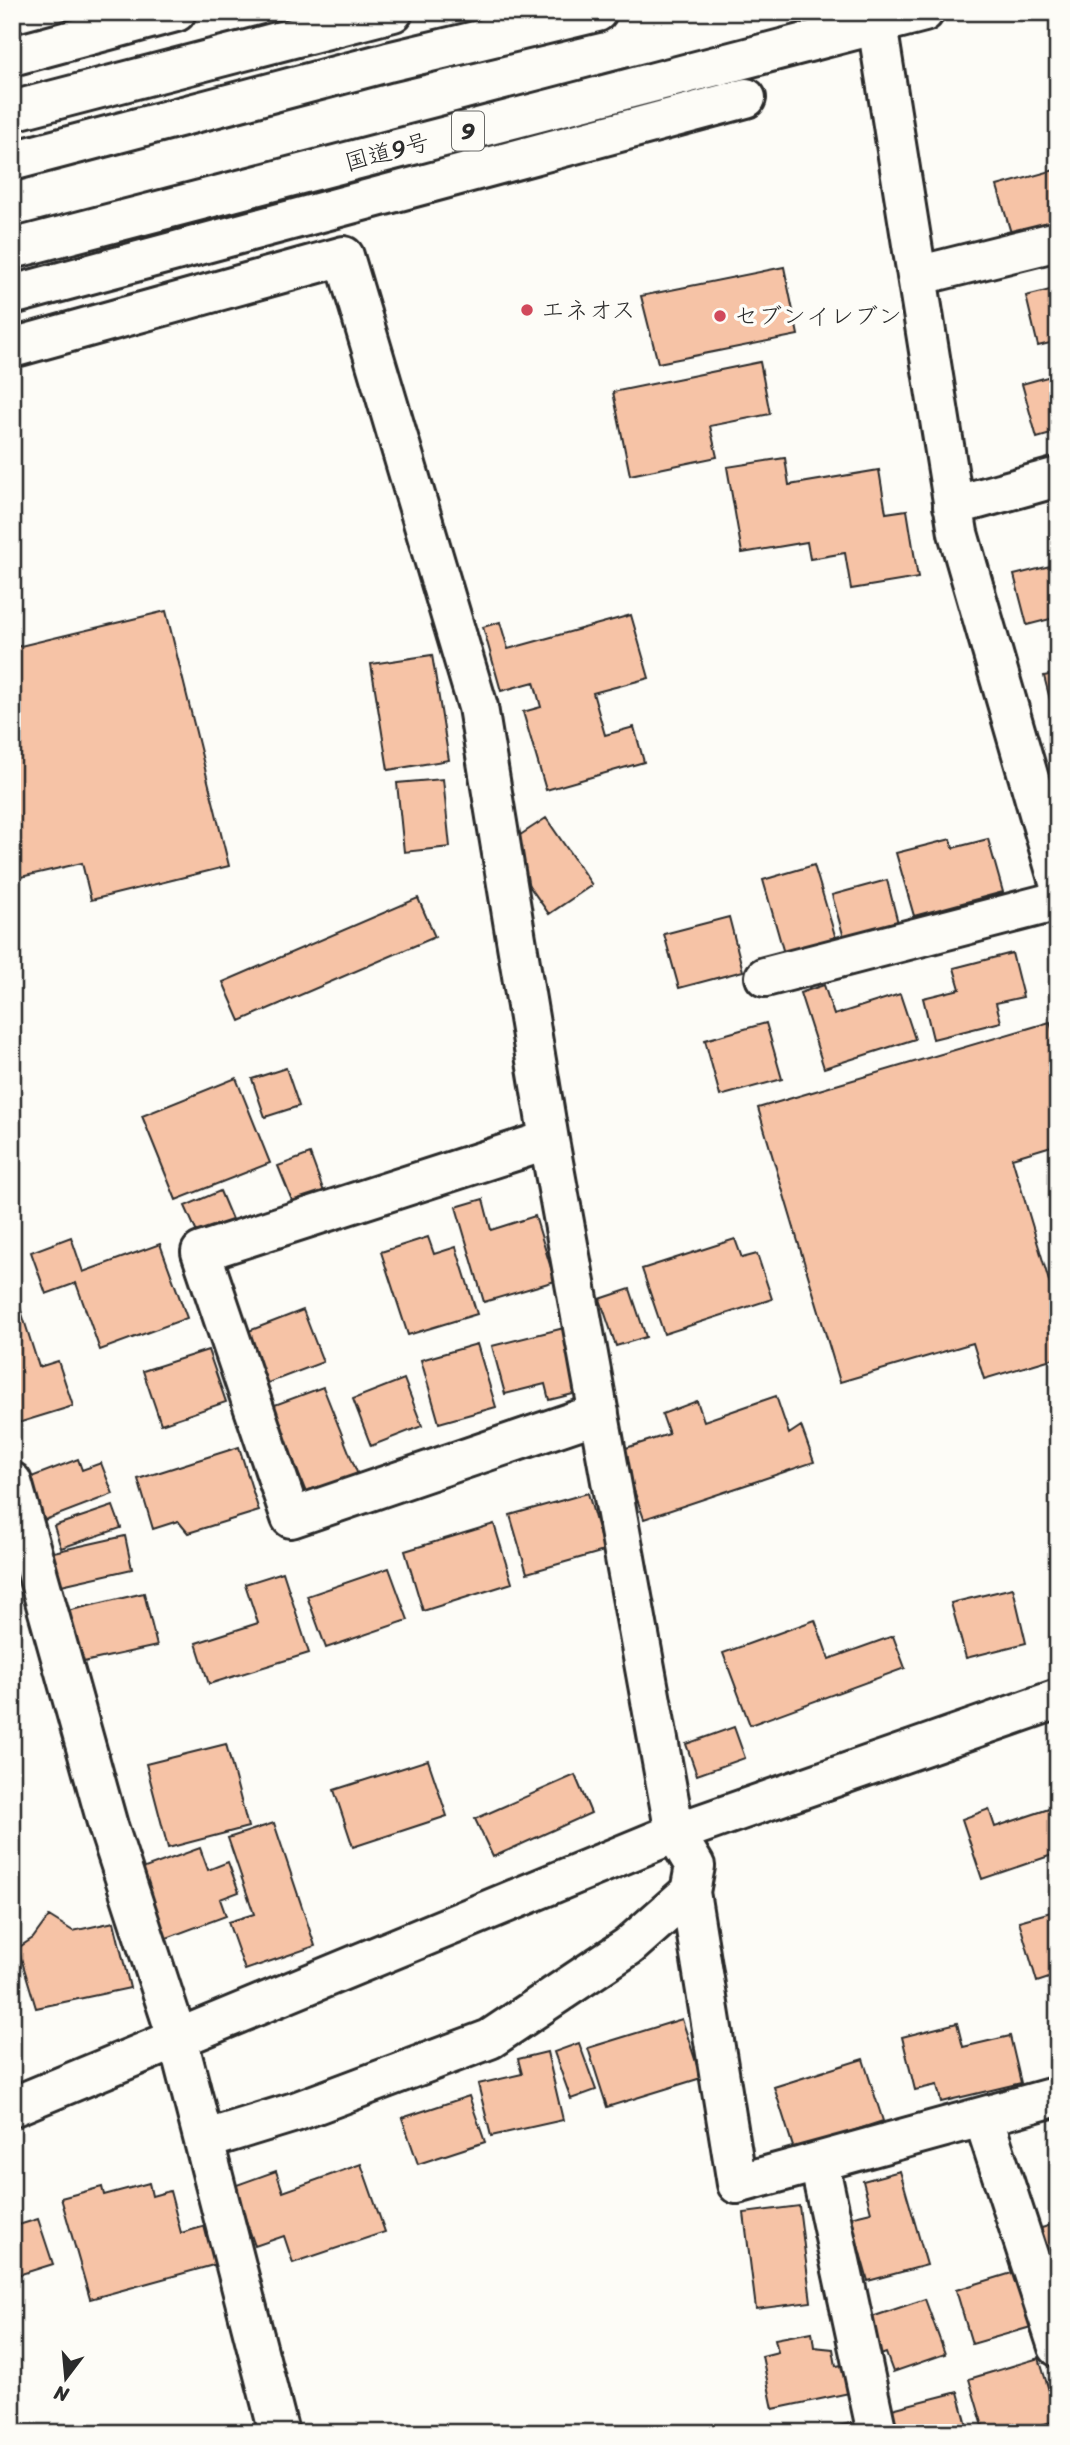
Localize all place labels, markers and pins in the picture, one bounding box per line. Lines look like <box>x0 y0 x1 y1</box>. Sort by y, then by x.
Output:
place label: エネオス <box>541 289 636 331</box>
place label: セブンイレブン <box>734 295 902 337</box>
marker: エネオス <box>519 302 535 318</box>
marker: セブンイレブン <box>712 308 728 324</box>

